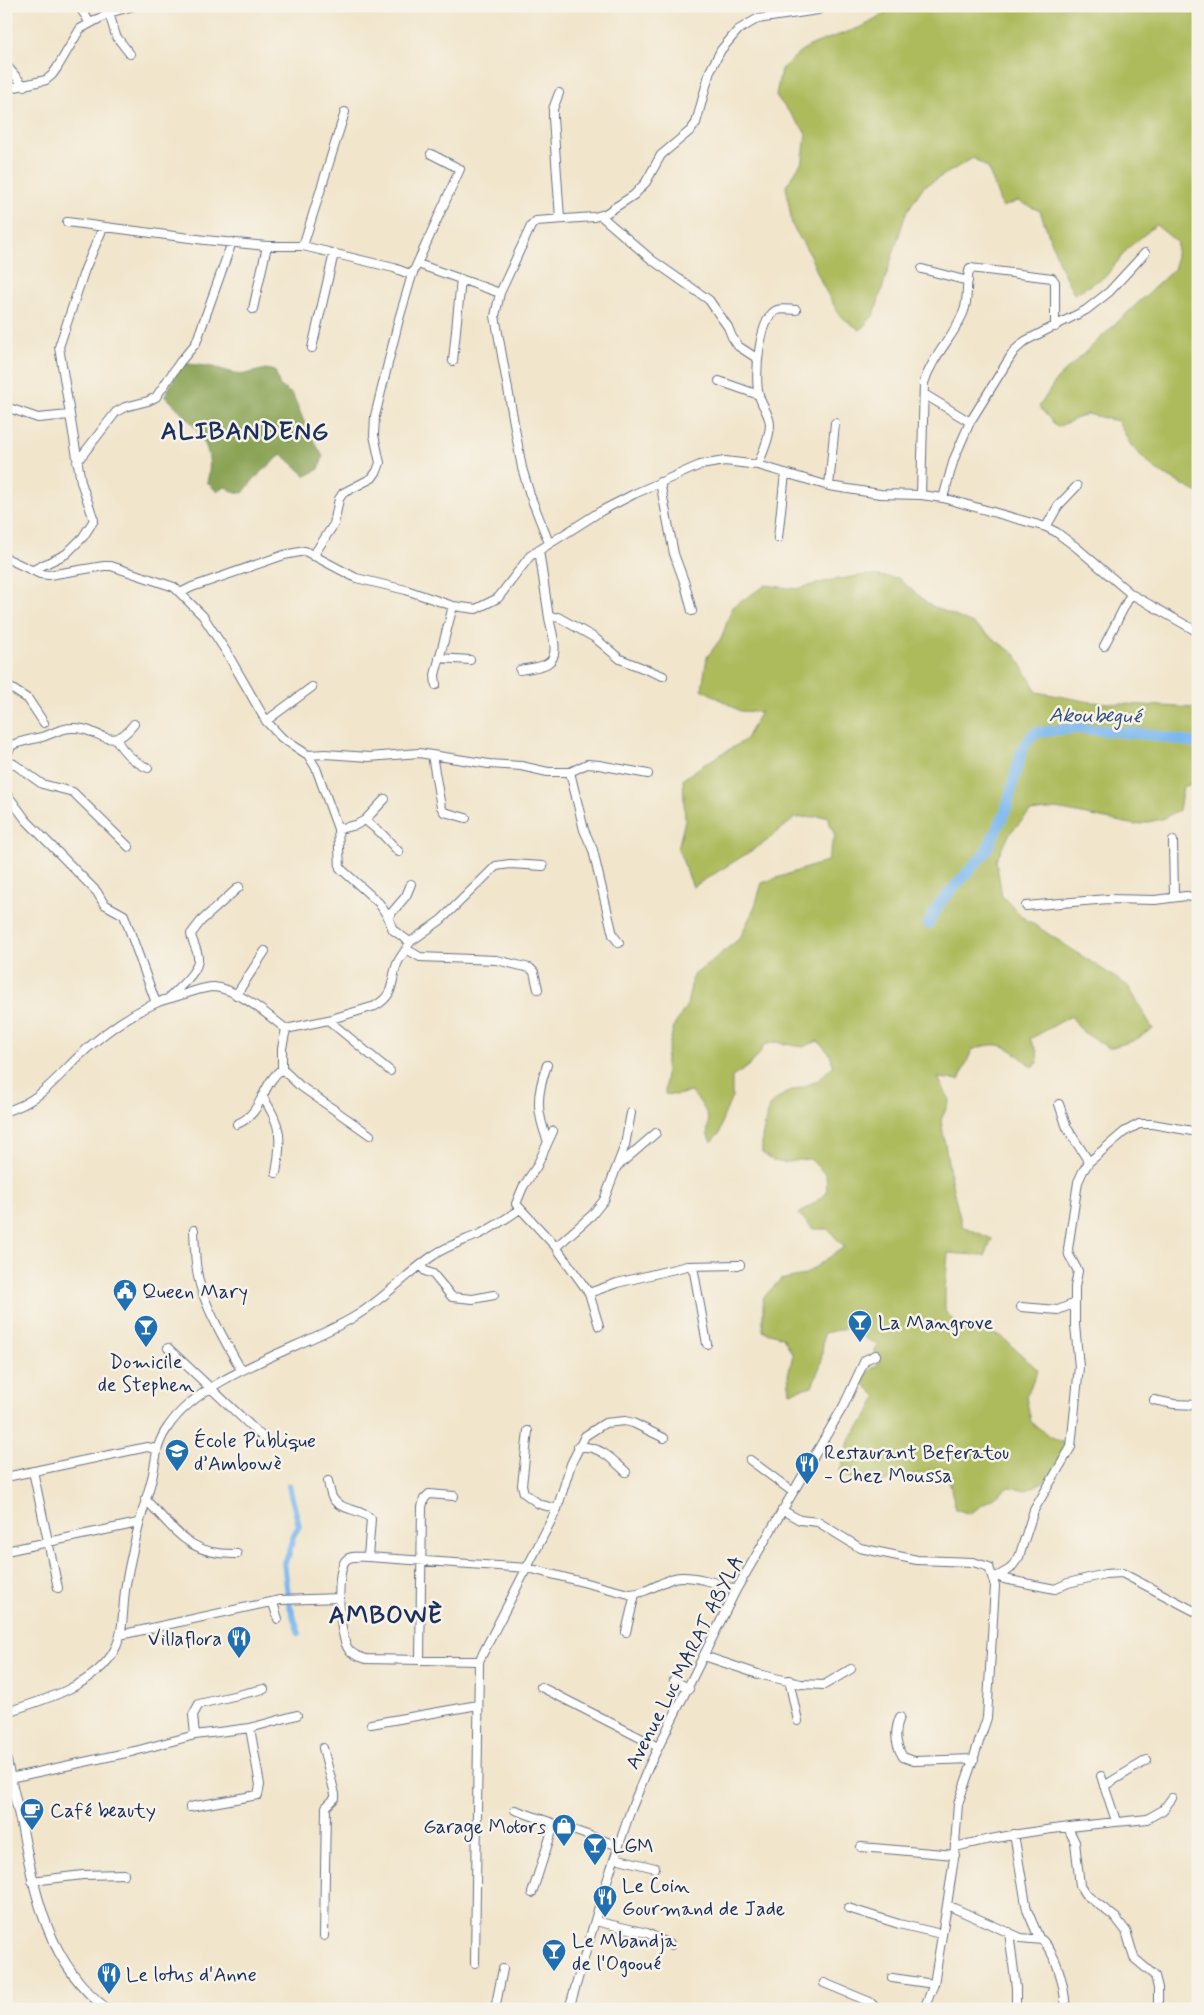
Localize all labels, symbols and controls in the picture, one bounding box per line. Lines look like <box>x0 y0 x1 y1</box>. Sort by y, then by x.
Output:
district label: ALIBANDENG <box>161 416 329 449</box>
water label: Akoubegué <box>1049 701 1144 731</box>
public building icon: Queen Mary <box>112 1278 138 1312</box>
place label: Queen Mary <box>142 1279 248 1306</box>
bar icon: La Mangrove <box>847 1309 873 1343</box>
place label: La Mangrove <box>878 1310 993 1337</box>
bar icon: Domicile de Stephen <box>133 1314 159 1348</box>
place label: Domicile de Stephen <box>98 1349 195 1399</box>
place label: École Publique d’Ambowè <box>194 1428 316 1478</box>
school or university icon: École Publique d’Ambowè <box>164 1438 190 1472</box>
place label: Restaurant Beferatou - Chez Moussa <box>824 1440 1009 1490</box>
restaurant icon: Restaurant Beferatou - Chez Moussa <box>794 1451 820 1485</box>
street label: Avenue Luc MARAT ABYLA <box>620 1551 751 1774</box>
district label: AMBOWÈ <box>329 1600 443 1633</box>
restaurant icon: Villaflora <box>226 1625 252 1659</box>
place label: Villaflora <box>148 1626 222 1653</box>
cafe icon: Café beauty <box>19 1797 45 1831</box>
place label: Café beauty <box>50 1798 156 1825</box>
shop icon: Garage Motors <box>551 1813 577 1847</box>
place label: Garage Motors <box>423 1814 546 1842</box>
bar icon: LGM <box>582 1832 608 1866</box>
place label: LGM <box>612 1833 654 1860</box>
place label: Le Coin Gourmand de Jade <box>622 1873 785 1923</box>
restaurant icon: Le Coin Gourmand de Jade <box>592 1884 618 1918</box>
place label: Le Mbandja de l'Ogooué <box>572 1928 677 1978</box>
bar icon: Le Mbandja de l'Ogooué <box>541 1938 567 1972</box>
restaurant icon: Le lotus d'Anne <box>96 1961 122 1995</box>
place label: Le lotus d'Anne <box>126 1962 257 1989</box>

